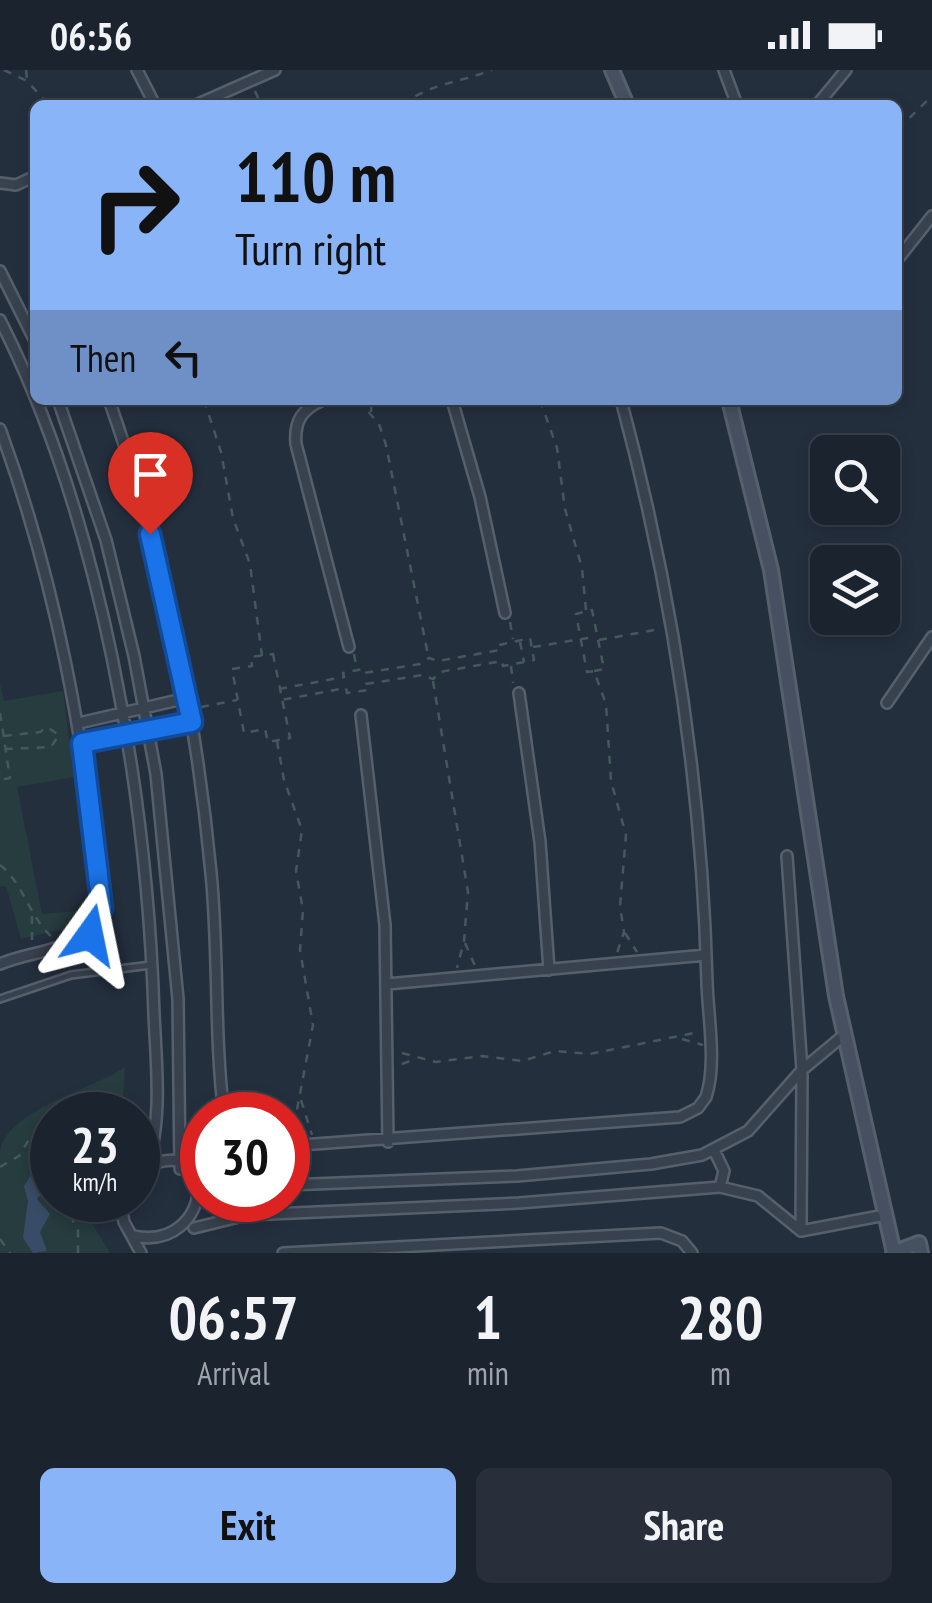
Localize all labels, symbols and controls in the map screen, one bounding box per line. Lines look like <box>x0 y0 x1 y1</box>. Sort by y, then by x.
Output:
text: 06:56 <box>50 11 132 60</box>
text: 110 m <box>235 131 396 221</box>
icon: right <box>70 140 200 270</box>
text: Turn right <box>235 219 386 277</box>
icon: left <box>156 330 211 385</box>
text: Then <box>70 333 136 382</box>
pin <box>108 432 193 535</box>
map controls <box>810 435 900 635</box>
button: search <box>810 435 900 525</box>
icon: arrive <box>123 447 178 502</box>
button: layers <box>810 545 900 635</box>
position arrow <box>38 883 142 987</box>
speed limit sign: 30 <box>180 1092 310 1222</box>
text: 23 <box>71 1112 119 1177</box>
text: km/h <box>73 1166 117 1198</box>
text: 06:57 <box>169 1278 298 1356</box>
text: 1 <box>474 1278 502 1356</box>
text: 280 <box>677 1278 763 1356</box>
text: Arrival <box>197 1352 270 1394</box>
text: min <box>467 1352 509 1394</box>
text: m <box>710 1352 731 1394</box>
button: Exit <box>40 1468 456 1583</box>
button: Share <box>476 1468 892 1583</box>

